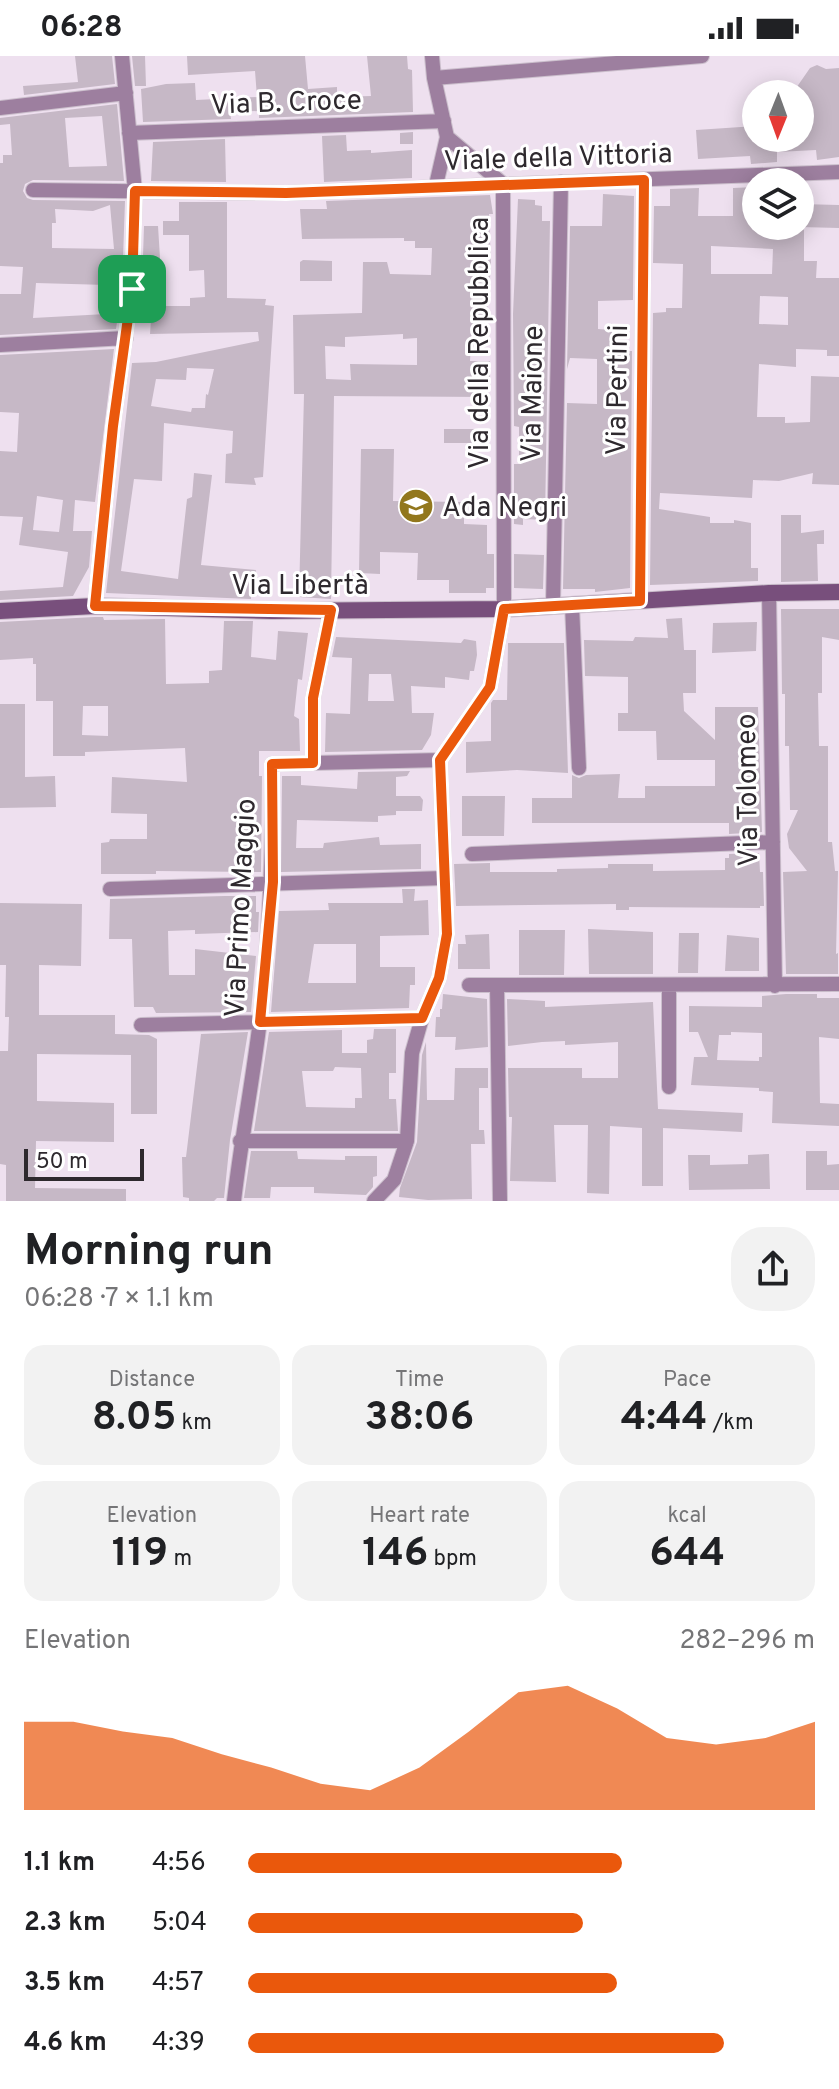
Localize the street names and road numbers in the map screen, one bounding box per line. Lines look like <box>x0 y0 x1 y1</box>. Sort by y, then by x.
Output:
street label: Via B. Croce <box>210 83 362 125</box>
street label: Viale della Vittoria <box>443 137 673 181</box>
street label: Via della Repubblica <box>463 217 499 469</box>
street label: Via Pertini <box>600 324 638 456</box>
street label: Via Maione <box>515 325 553 463</box>
street label: Via Libertà <box>231 569 369 605</box>
street label: Via Tolomeo <box>730 713 768 867</box>
street label: Via Primo Maggio <box>218 798 266 1019</box>

